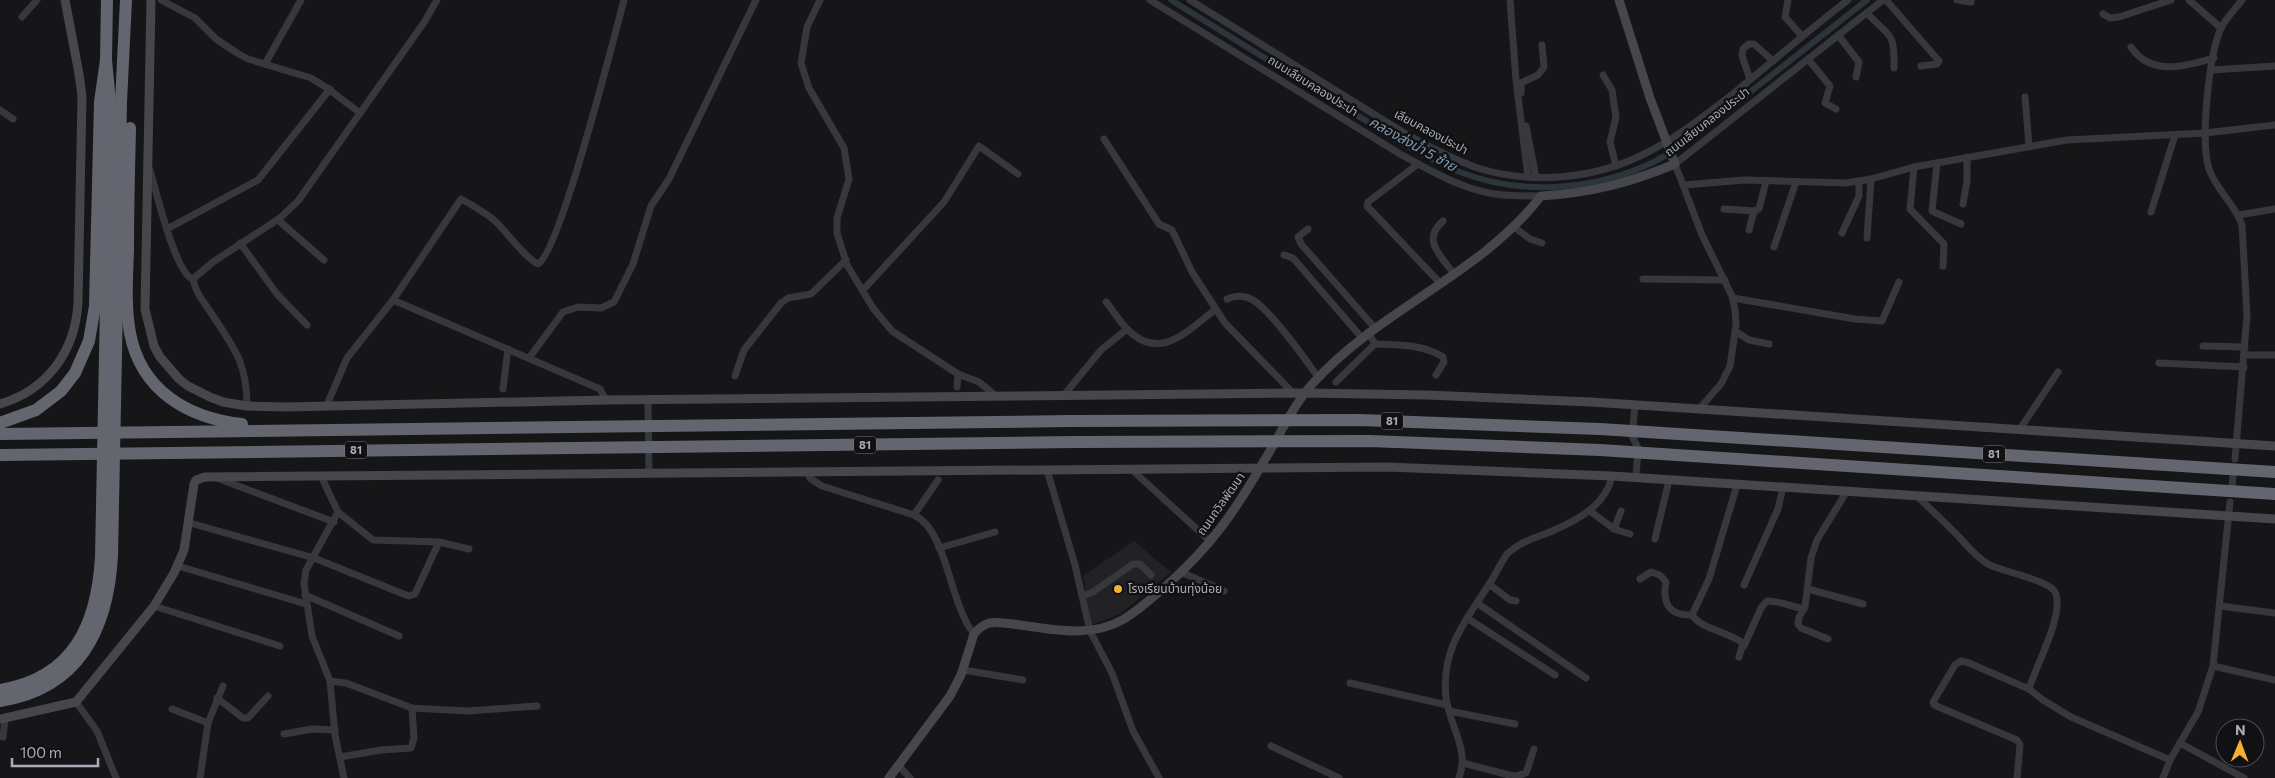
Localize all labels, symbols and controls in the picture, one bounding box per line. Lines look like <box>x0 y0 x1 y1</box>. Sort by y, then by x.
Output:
street label: ถนนเลียบคลองประปา <box>1266 52 1361 118</box>
street label: ถนนเลียบคลองประปา <box>1661 84 1751 159</box>
street label: เลียบคลองประปา <box>1392 106 1471 156</box>
water label: คลองส่งน้ำ 5 ซ้าย <box>1367 112 1462 175</box>
road number: 81 <box>1381 412 1403 430</box>
road number: 81 <box>854 436 876 454</box>
road number: 81 <box>345 442 367 458</box>
road number: 81 <box>1983 446 2005 462</box>
street label: ถนนถวิลพัฒนา <box>1193 469 1247 537</box>
place label: โรงเรียนบ้านทุ่งน้อย <box>1128 581 1222 596</box>
marker: โรงเรียนบ้านทุ่งน้อย <box>1112 583 1124 595</box>
north arrow <box>2215 718 2265 768</box>
text: N <box>2235 721 2246 738</box>
scale bar <box>12 736 99 768</box>
text: 100 m <box>20 743 62 761</box>

